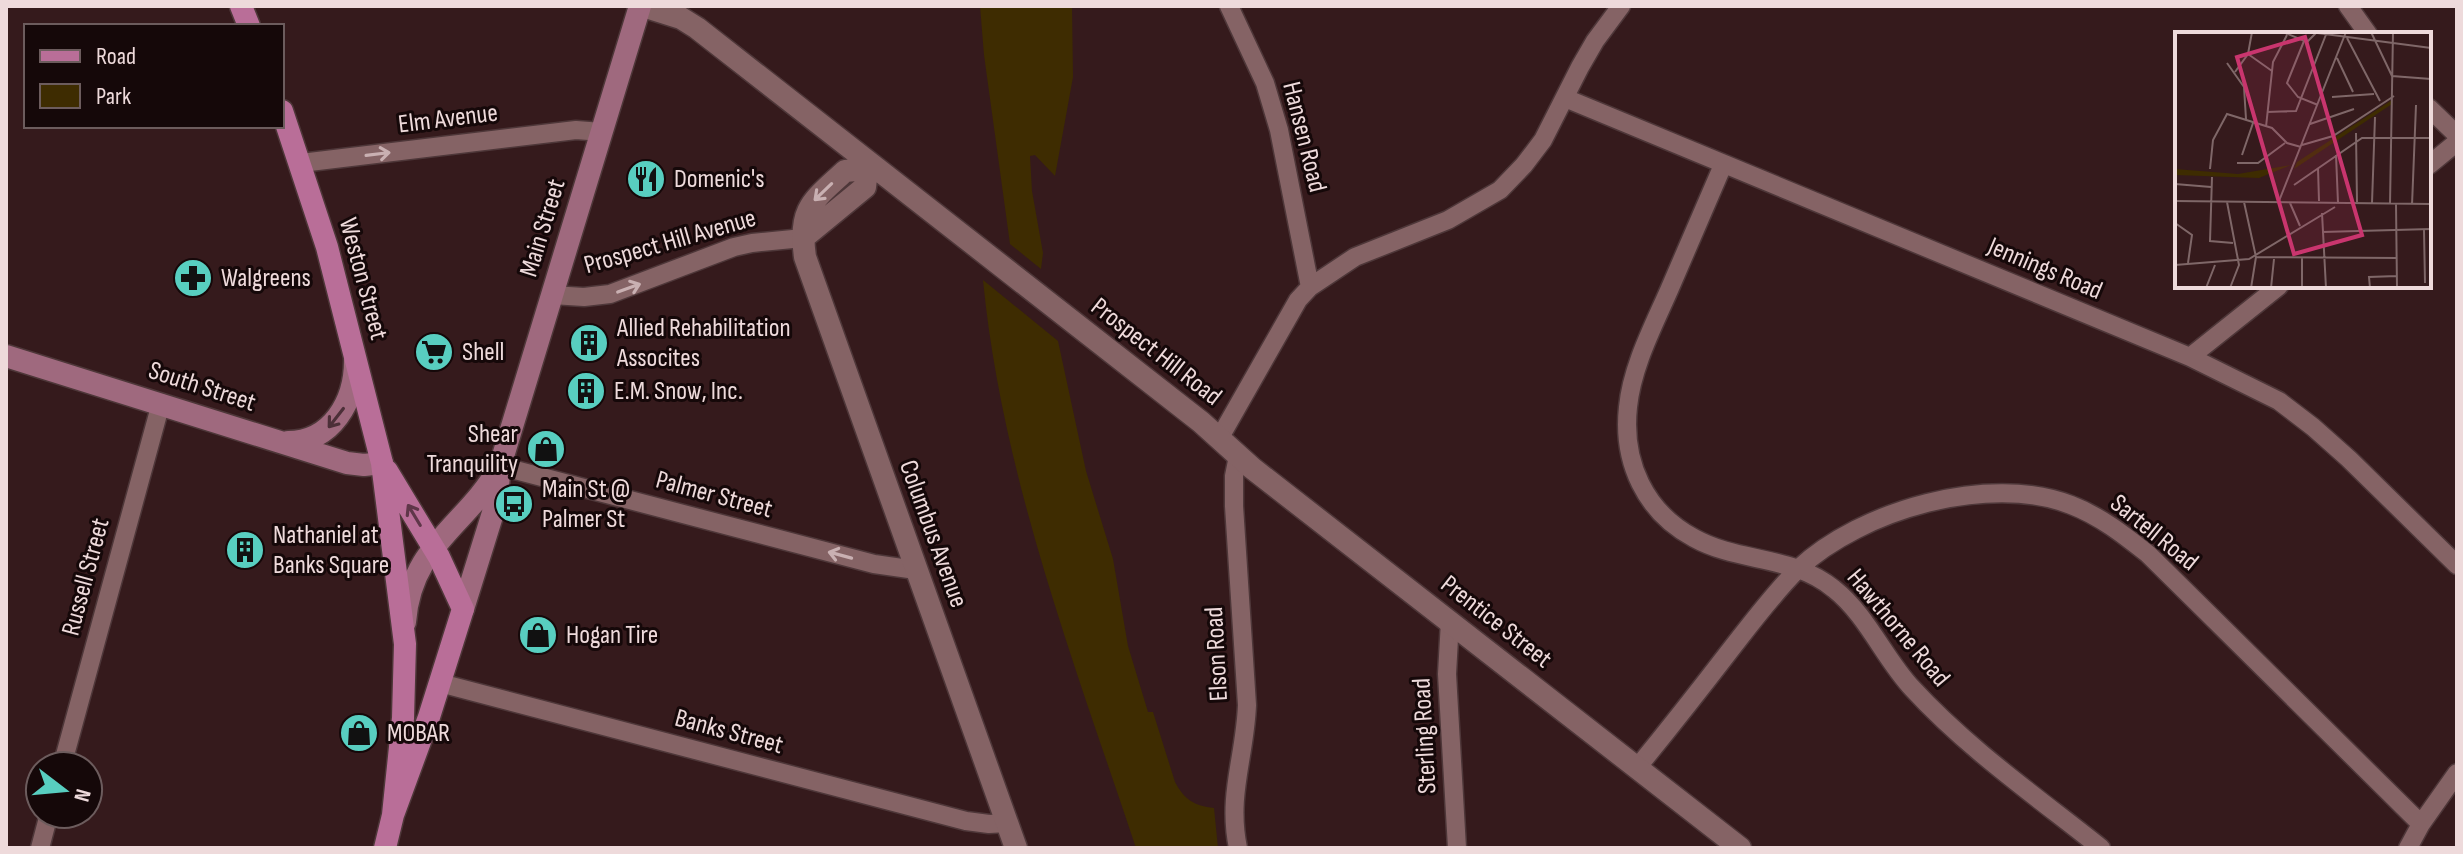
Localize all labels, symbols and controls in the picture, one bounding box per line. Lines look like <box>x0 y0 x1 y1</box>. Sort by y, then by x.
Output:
legend <box>24 24 284 128</box>
inset map <box>2175 32 2431 288</box>
text: Road <box>96 42 136 71</box>
street label: Hansen Road <box>1275 79 1333 195</box>
text: Park <box>96 82 131 111</box>
street label: Elm Avenue <box>397 98 499 140</box>
one-way arrow <box>365 146 391 161</box>
restaurant icon: Domenic's <box>625 158 667 200</box>
place label: Domenic's <box>674 164 765 195</box>
street label: Main Street <box>513 175 573 281</box>
one-way arrow <box>813 182 833 201</box>
street label: Prospect Hill Avenue <box>581 203 759 281</box>
street label: Weston Street <box>332 215 394 343</box>
street label: Jennings Road <box>1982 231 2107 307</box>
pharmacy icon: Walgreens <box>172 257 214 299</box>
place label: Walgreens <box>221 263 311 294</box>
one-way arrow <box>616 280 641 294</box>
street label: Prospect Hill Road <box>1085 292 1227 412</box>
place label: Allied Rehabilitation Assocites <box>616 313 791 374</box>
building icon: Allied Rehabilitation Assocites <box>568 322 610 364</box>
supermarket icon: Shell <box>413 331 455 373</box>
place label: Shell <box>462 337 504 368</box>
street label: South Street <box>145 355 260 419</box>
building icon: E.M. Snow, Inc. <box>565 370 607 412</box>
place label: E.M. Snow, Inc. <box>614 376 743 407</box>
one-way arrow <box>327 407 344 428</box>
place label: Shear Tranquility <box>426 419 519 480</box>
shop icon: Shear Tranquility <box>525 428 567 470</box>
street label: Columbus Avenue <box>892 456 974 612</box>
street label: Palmer Street <box>652 465 776 525</box>
place label: Main St @ Palmer St <box>542 474 630 535</box>
bus stop icon: Main St @ Palmer St <box>493 483 535 525</box>
street label: Sartell Road <box>2104 488 2204 578</box>
one-way arrow <box>405 504 421 527</box>
street label: Russell Street <box>55 515 117 639</box>
place label: Nathaniel at Banks Square <box>273 520 389 581</box>
building icon: Nathaniel at Banks Square <box>224 529 266 571</box>
one-way arrow <box>828 547 853 562</box>
street label: Hawthorne Road <box>1840 563 1956 693</box>
street label: Prentice Street <box>1434 569 1558 675</box>
street label: Elson Road <box>1199 606 1235 702</box>
shop icon: Hogan Tire <box>517 614 559 656</box>
place label: Hogan Tire <box>566 620 658 651</box>
street label: Sterling Road <box>1406 677 1444 795</box>
street label: Banks Street <box>672 703 787 761</box>
shop icon: MOBAR <box>338 712 380 754</box>
place label: MOBAR <box>387 718 450 749</box>
north arrow <box>24 750 104 830</box>
text: N <box>67 786 96 804</box>

